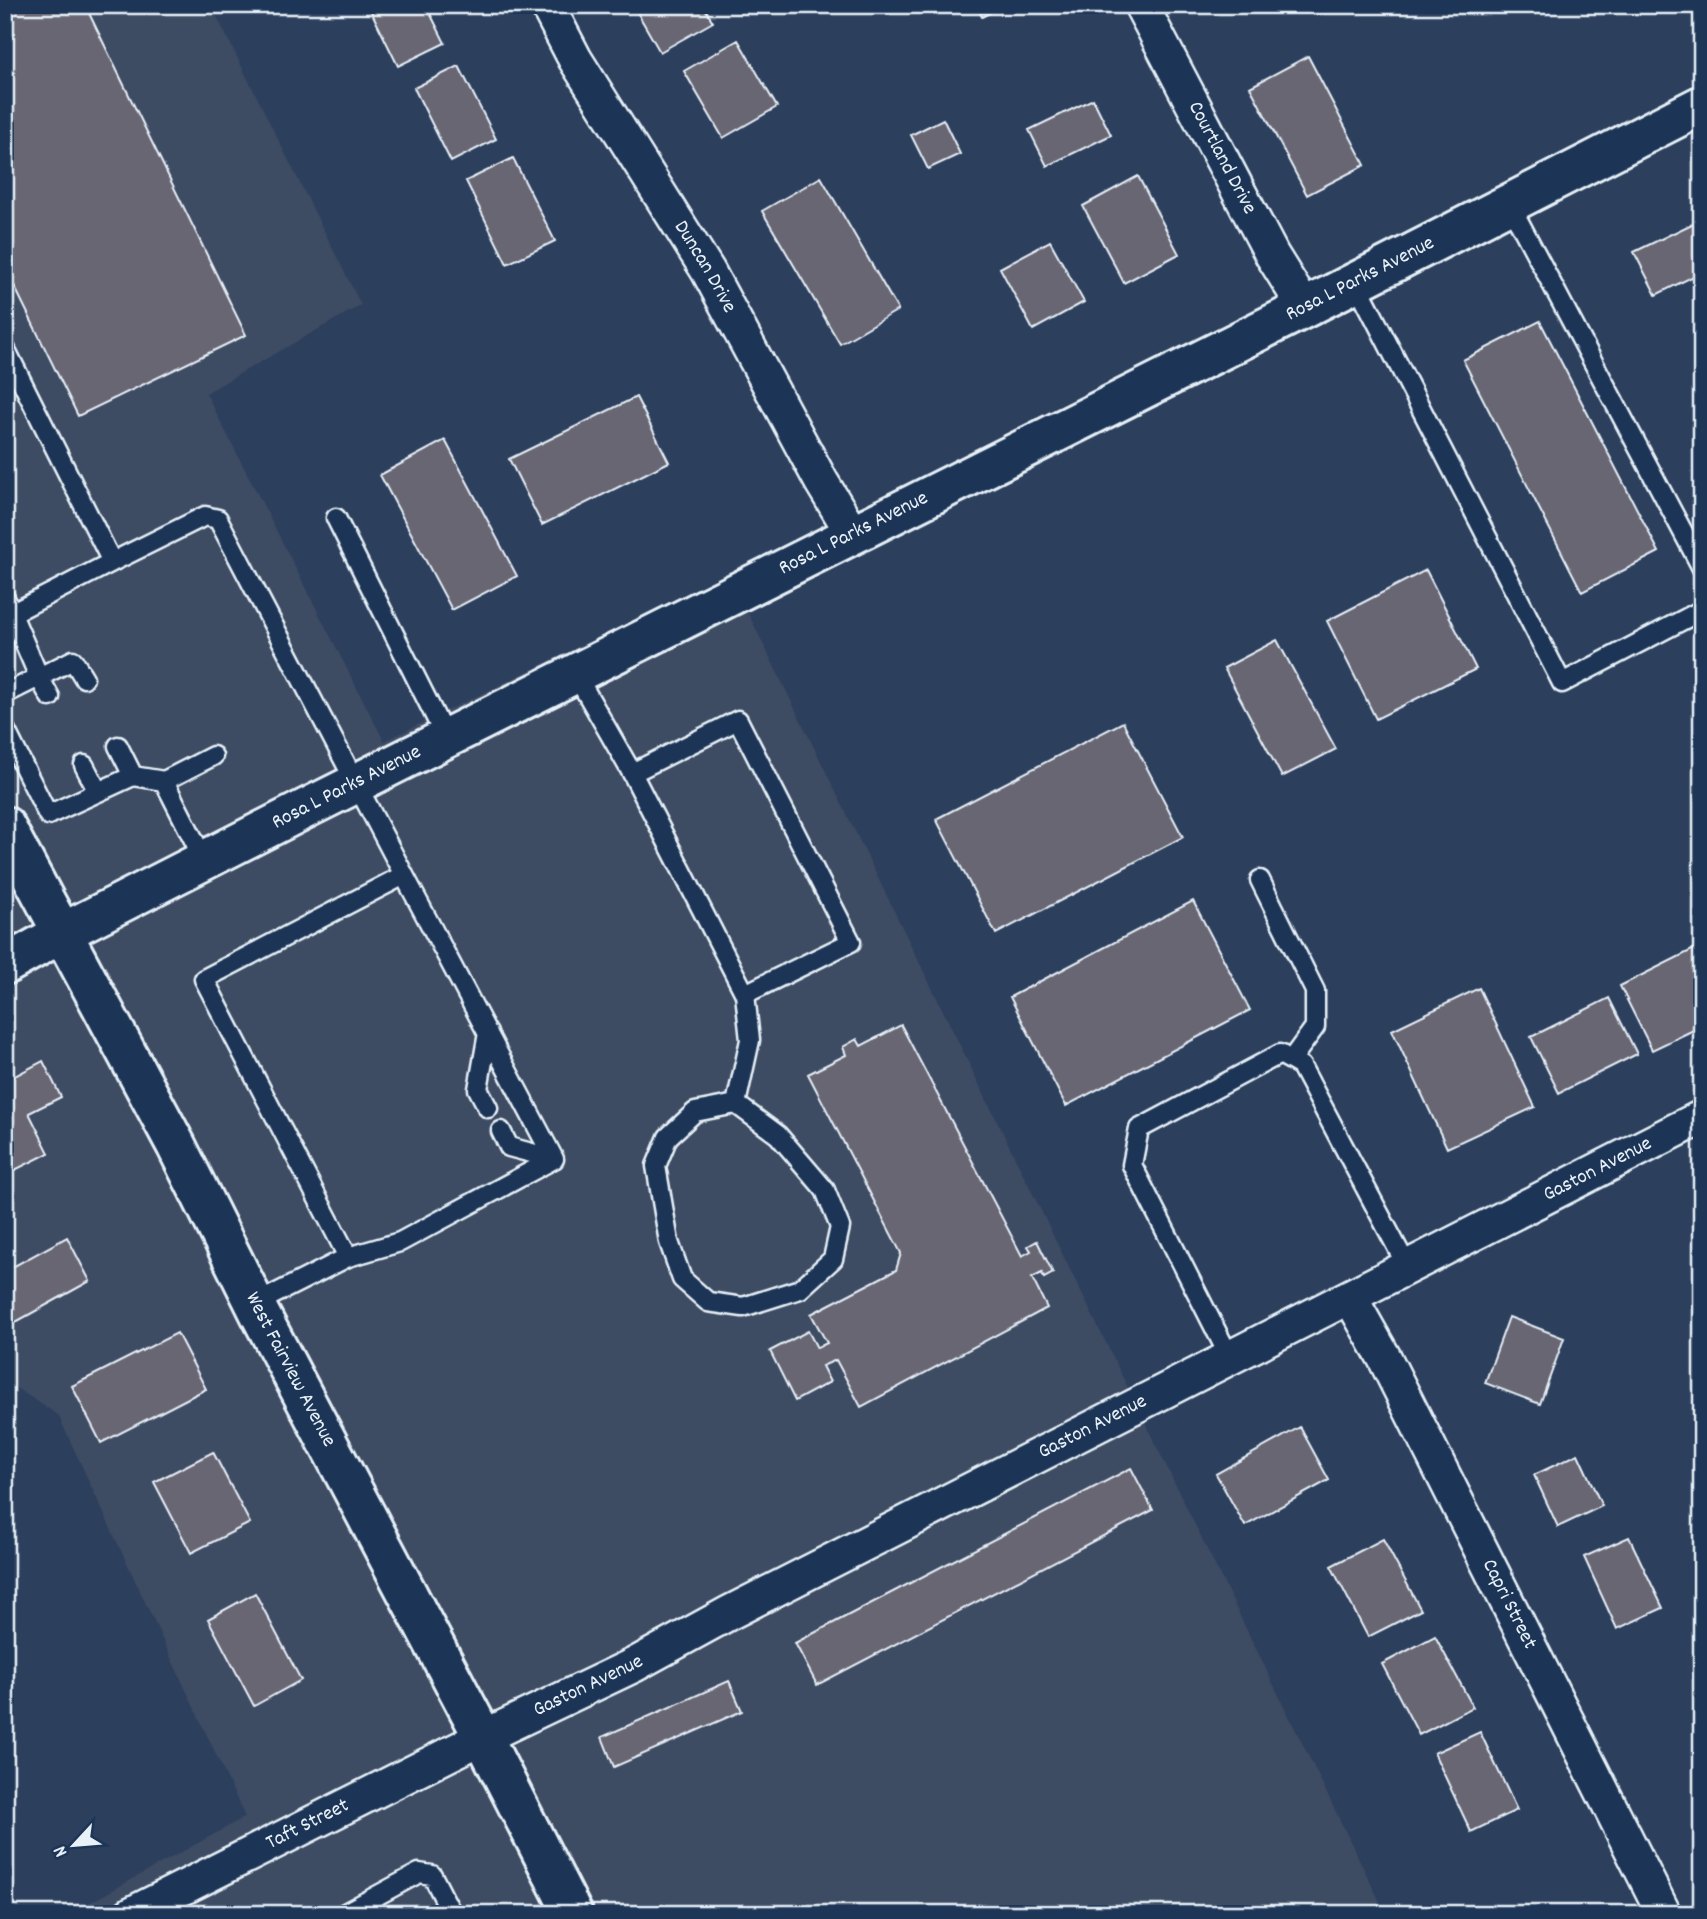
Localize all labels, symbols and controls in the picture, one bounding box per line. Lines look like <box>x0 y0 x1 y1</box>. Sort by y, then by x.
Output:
street label: Courtland Drive <box>1179 96 1263 220</box>
street label: Duncan Drive <box>665 215 743 319</box>
street label: Rosa L Parks Avenue <box>1281 229 1440 330</box>
street label: Rosa L Parks Avenue <box>774 484 934 584</box>
street label: Rosa L Parks Avenue <box>267 738 427 838</box>
street label: Gaston Avenue <box>1538 1130 1658 1210</box>
street label: West Fairview Avenue <box>237 1287 343 1453</box>
street label: Gaston Avenue <box>1033 1387 1152 1468</box>
street label: Capri Street <box>1473 1554 1544 1655</box>
street label: Gaston Avenue <box>529 1648 649 1726</box>
street label: Taft Street <box>261 1791 355 1859</box>
north arrow <box>38 1811 108 1881</box>
text: N <box>48 1841 76 1861</box>

